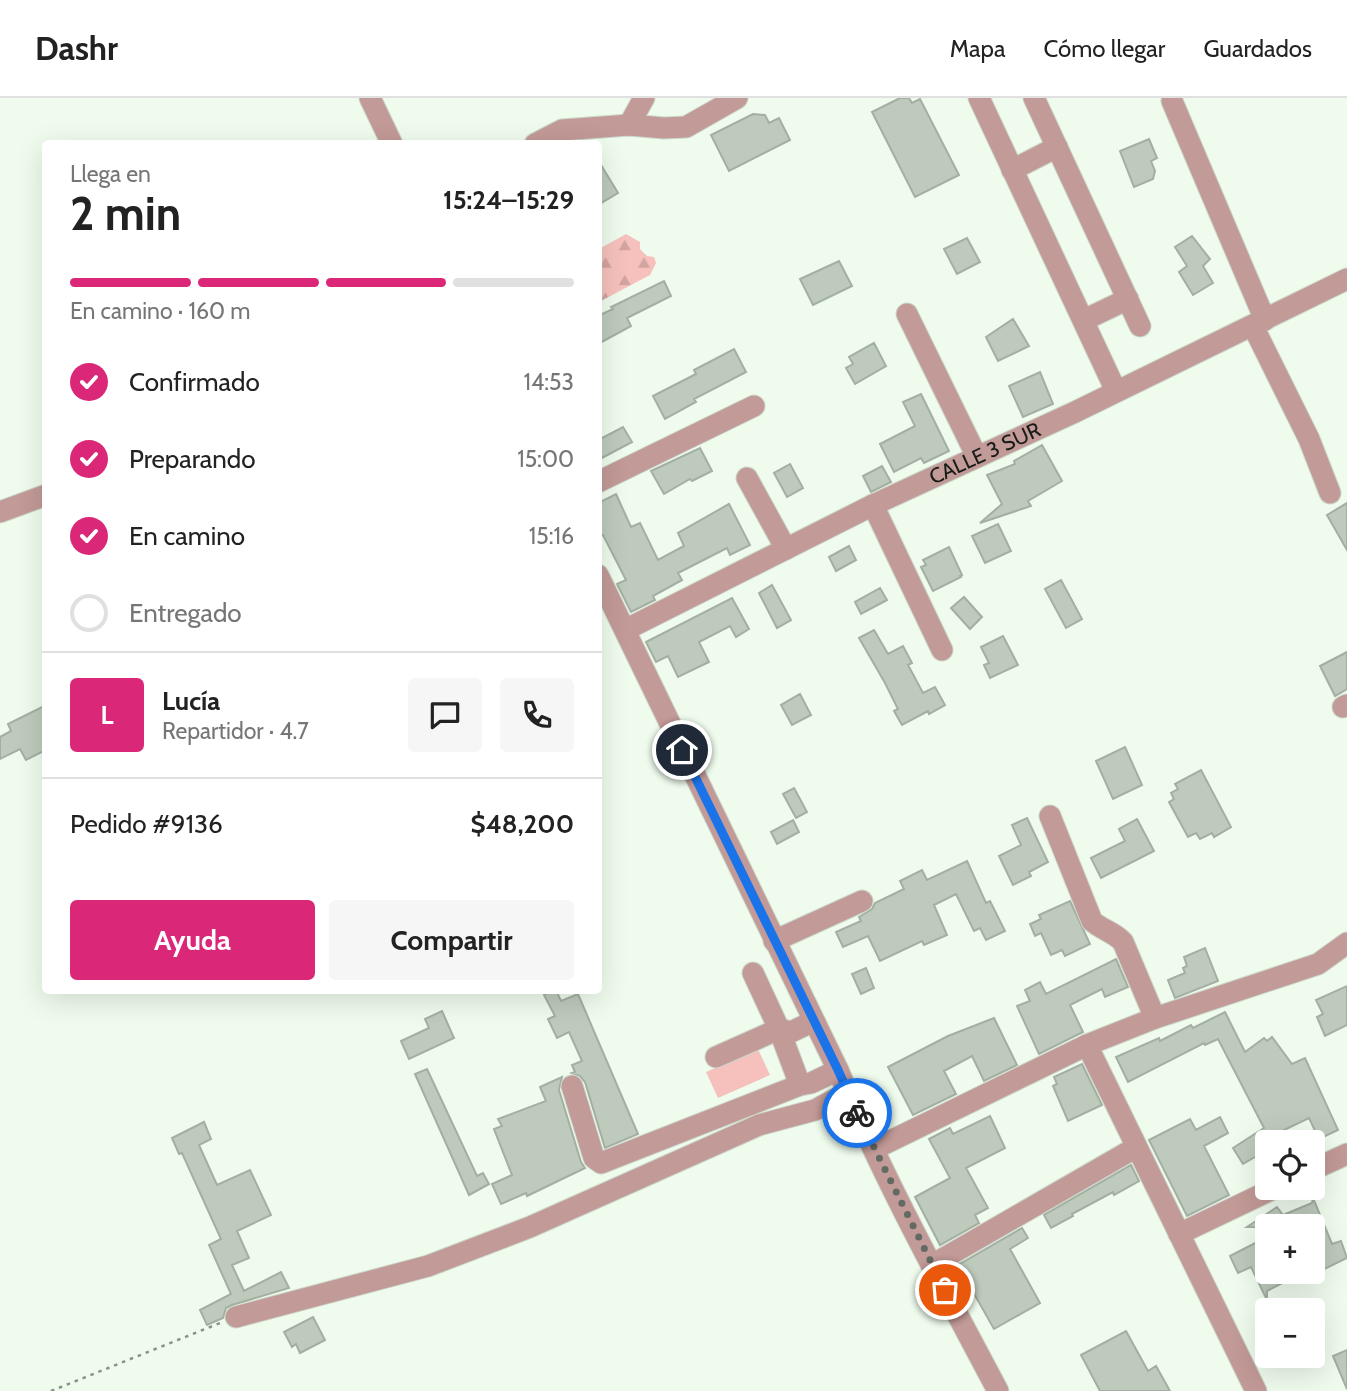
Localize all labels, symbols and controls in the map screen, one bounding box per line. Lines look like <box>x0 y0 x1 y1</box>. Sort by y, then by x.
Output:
text: Dashr <box>35 28 118 68</box>
text: Mapa <box>950 34 1006 63</box>
text: Cómo llegar <box>1044 34 1165 63</box>
text: Guardados <box>1203 34 1312 63</box>
text: Llega en <box>70 160 151 188</box>
text: 15:24–15:29 <box>443 184 574 216</box>
text: 2 min <box>70 186 181 242</box>
text: En camino · 160 m <box>70 297 250 325</box>
icon: check <box>70 363 108 401</box>
text: Confirmado <box>129 366 260 398</box>
text: 14:53 <box>524 368 574 396</box>
street label: CALLE 3 SUR <box>925 416 1045 489</box>
icon: check <box>70 440 108 478</box>
text: Preparando <box>129 443 256 475</box>
text: 15:00 <box>517 445 574 473</box>
icon: check <box>70 517 108 555</box>
text: En camino <box>129 520 245 552</box>
text: 15:16 <box>529 522 574 550</box>
text: Entregado <box>129 597 242 629</box>
button: chat <box>408 678 482 752</box>
button: phone <box>500 678 574 752</box>
text: Lucía <box>162 685 220 717</box>
text: L <box>100 699 114 731</box>
text: Repartidor · 4.7 <box>162 717 309 745</box>
pin <box>652 720 712 780</box>
icon: home <box>663 731 701 769</box>
text: Pedido #9136 <box>70 808 223 840</box>
text: $48,200 <box>471 808 574 840</box>
button: Ayuda <box>70 900 315 980</box>
button: Compartir <box>329 900 574 980</box>
courier <box>822 1078 892 1148</box>
icon: bike <box>838 1094 876 1132</box>
map controls <box>1255 1130 1325 1368</box>
button: locate <box>1255 1130 1325 1200</box>
button: + <box>1255 1214 1325 1284</box>
pin <box>915 1260 975 1320</box>
icon: bag <box>926 1271 964 1309</box>
button: − <box>1255 1298 1325 1368</box>

